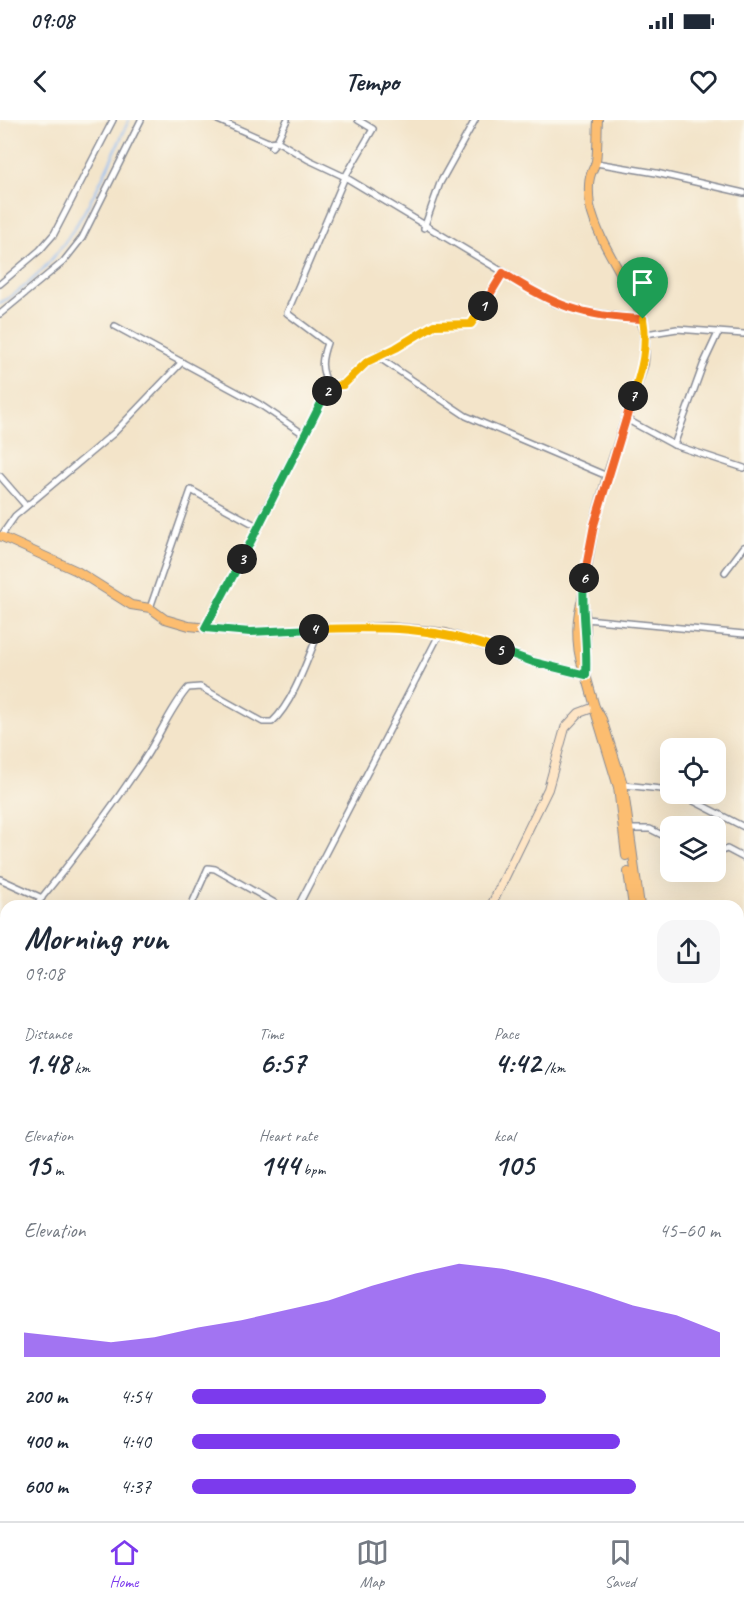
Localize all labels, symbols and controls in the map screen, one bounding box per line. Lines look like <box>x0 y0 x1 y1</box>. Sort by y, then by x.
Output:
text: 09:08 <box>30 7 74 35</box>
text: Tempo <box>345 64 399 98</box>
icon: back <box>24 65 57 98</box>
icon: heart <box>687 65 720 98</box>
pin <box>617 257 668 319</box>
icon: arrive <box>626 266 659 299</box>
pin: 1 <box>468 291 498 321</box>
text: 1 <box>479 296 487 316</box>
pin: 2 <box>312 376 342 406</box>
text: 2 <box>323 381 331 401</box>
pin: 7 <box>618 381 648 411</box>
text: 7 <box>629 386 637 406</box>
pin: 3 <box>227 544 257 574</box>
text: 3 <box>238 549 246 569</box>
pin: 6 <box>569 563 599 593</box>
text: 6 <box>580 568 588 588</box>
pin: 4 <box>299 614 329 644</box>
text: 4 <box>310 619 318 639</box>
pin: 5 <box>485 635 515 665</box>
text: 5 <box>497 640 503 660</box>
map controls <box>660 738 726 882</box>
button: locate <box>660 738 726 804</box>
button: layers <box>660 816 726 882</box>
text: Morning run <box>24 917 168 959</box>
button: share <box>657 920 720 983</box>
text: 09:08 <box>24 961 64 986</box>
text: Distance <box>24 1024 72 1044</box>
text: Time <box>259 1024 283 1044</box>
text: Pace <box>494 1024 519 1044</box>
text: 1.48 <box>24 1044 70 1082</box>
text: 6:57 <box>259 1044 305 1082</box>
text: 4:42 <box>494 1044 540 1082</box>
text: km <box>70 1058 90 1078</box>
text: /km <box>540 1058 565 1078</box>
text: Elevation <box>24 1126 73 1146</box>
text: Heart rate <box>259 1126 317 1146</box>
text: kcal <box>494 1126 515 1146</box>
text: 15 <box>24 1146 51 1184</box>
text: 144 <box>259 1146 300 1184</box>
text: 105 <box>494 1146 534 1184</box>
text: m <box>51 1160 63 1180</box>
text: bpm <box>300 1160 325 1180</box>
text: Elevation <box>24 1218 86 1243</box>
text: 45–60 m <box>659 1218 720 1243</box>
text: 200 m <box>24 1384 67 1409</box>
text: 4:54 <box>120 1384 151 1409</box>
text: 400 m <box>24 1429 67 1454</box>
text: 4:40 <box>120 1429 151 1454</box>
text: 600 m <box>24 1474 68 1499</box>
text: 4:37 <box>120 1474 151 1499</box>
tab: Home <box>108 1536 141 1592</box>
tab: Map <box>356 1536 389 1592</box>
tab: Saved <box>604 1536 637 1592</box>

